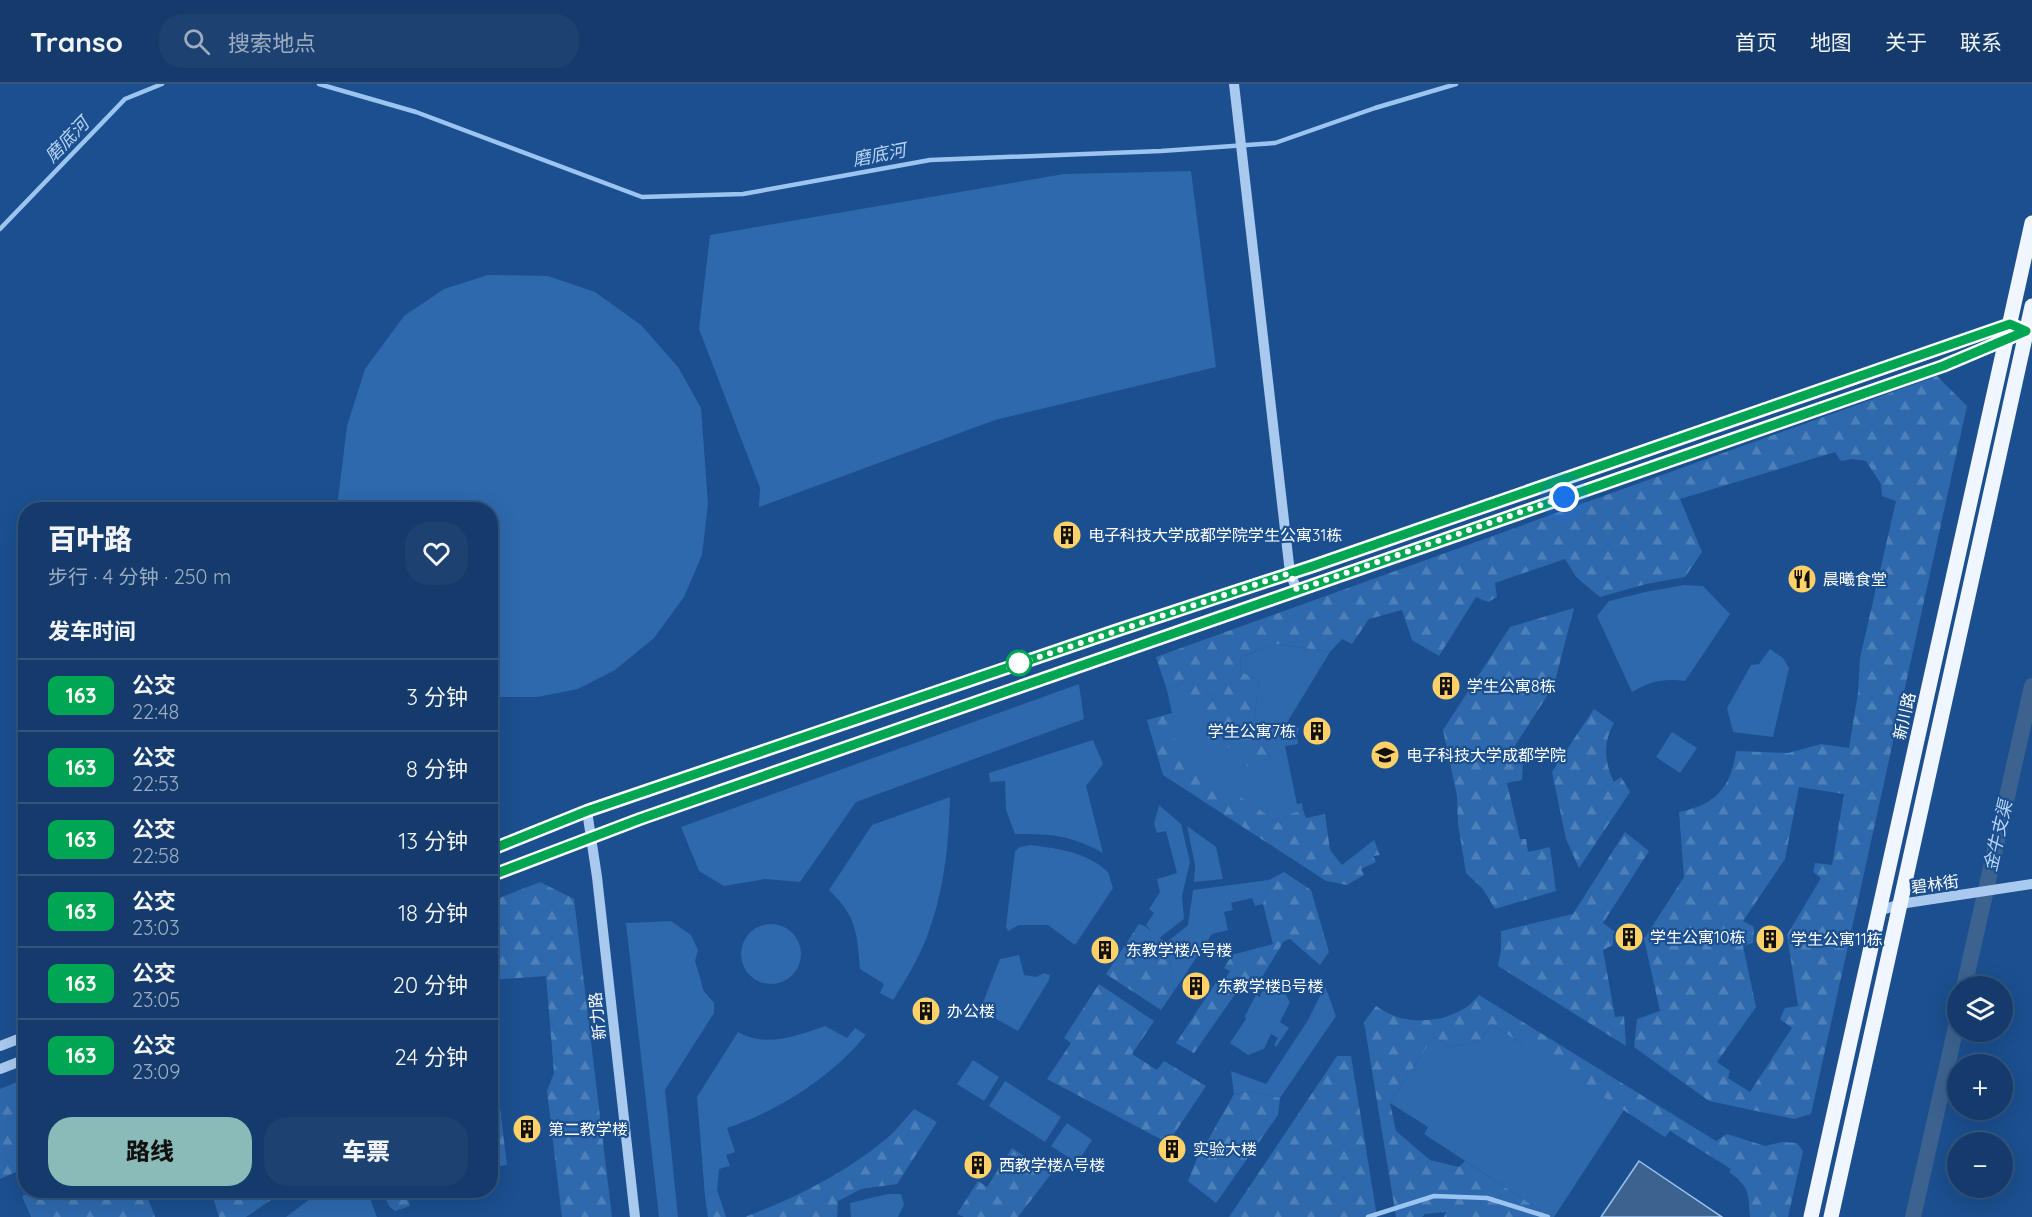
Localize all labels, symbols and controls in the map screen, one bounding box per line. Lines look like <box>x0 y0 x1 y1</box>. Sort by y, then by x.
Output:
search box <box>159 14 579 68</box>
text: Transo <box>30 24 123 59</box>
icon: search <box>180 25 213 58</box>
text: 搜索地点 <box>228 29 316 57</box>
text: 首页 <box>1735 29 1777 55</box>
text: 地图 <box>1810 29 1852 55</box>
text: 关于 <box>1885 29 1927 55</box>
text: 联系 <box>1960 29 2002 55</box>
water label: 磨底河 <box>40 110 96 167</box>
water label: 磨底河 <box>850 137 911 171</box>
your location <box>1549 482 1579 512</box>
building icon: 电子科技大学成都学院学生公寓31栋 <box>1051 519 1083 551</box>
text: 百叶路 <box>48 521 132 556</box>
button: heart <box>405 522 468 585</box>
place label: 电子科技大学成都学院学生公寓31栋 <box>1088 525 1342 545</box>
restaurant icon: 晨曦食堂 <box>1786 563 1818 595</box>
text: 步行 · 4 分钟 · 250 m <box>48 564 231 589</box>
place label: 晨曦食堂 <box>1823 569 1887 589</box>
text: 发车时间 <box>48 617 136 645</box>
unlabelled marker <box>1006 650 1032 676</box>
building icon: 学生公寓8栋 <box>1430 670 1462 702</box>
text: 公交 <box>132 671 176 699</box>
place label: 学生公寓8栋 <box>1467 676 1556 696</box>
text: 163 <box>65 682 97 708</box>
text: 3 分钟 <box>406 683 468 711</box>
street label: 新川路 <box>1889 690 1919 742</box>
text: 22:48 <box>132 699 179 724</box>
building icon: 学生公寓7栋 <box>1301 715 1333 747</box>
place label: 学生公寓7栋 <box>1208 721 1296 741</box>
school or university icon: 电子科技大学成都学院 <box>1369 739 1401 771</box>
text: 公交 <box>132 743 176 771</box>
place label: 电子科技大学成都学院 <box>1406 745 1566 765</box>
text: 163 <box>65 754 97 780</box>
text: 8 分钟 <box>406 755 468 783</box>
text: 22:53 <box>132 771 179 796</box>
water label: 金牛支渠 <box>1978 795 2017 874</box>
text: 公交 <box>132 815 176 843</box>
text: 163 <box>65 826 97 852</box>
text: 13 分钟 <box>398 827 468 855</box>
text: 22:58 <box>132 843 180 868</box>
street label: 碧林街 <box>1910 871 1960 897</box>
text: 公交 <box>132 887 176 915</box>
text: 163 <box>65 898 97 924</box>
text: 18 分钟 <box>398 899 468 927</box>
text: 23:03 <box>132 915 180 940</box>
building icon: 学生公寓10栋 <box>1613 921 1645 953</box>
building icon: 学生公寓11栋 <box>1754 923 1786 955</box>
place label: 学生公寓10栋 <box>1650 927 1745 947</box>
place label: 学生公寓11栋 <box>1791 929 1883 949</box>
building icon: 东教学楼A号楼 <box>1089 934 1121 966</box>
place label: 东教学楼A号楼 <box>1126 940 1232 960</box>
text: 公交 <box>132 959 176 987</box>
text: 163 <box>65 970 97 996</box>
building icon: 东教学楼B号楼 <box>1180 970 1212 1002</box>
text: 20 分钟 <box>393 971 468 999</box>
place label: 东教学楼B号楼 <box>1217 976 1323 996</box>
map controls <box>1947 976 2013 1198</box>
button: layers <box>1947 976 2013 1042</box>
text: 23:05 <box>132 987 180 1012</box>
street label: 新力路 <box>585 991 609 1041</box>
building icon: 办公楼 <box>910 995 942 1027</box>
place label: 办公楼 <box>947 1001 995 1021</box>
text: 公交 <box>132 1031 176 1059</box>
text: 163 <box>65 1042 97 1068</box>
text: 24 分钟 <box>395 1043 468 1071</box>
button: + <box>1947 1054 2013 1120</box>
text: 23:09 <box>132 1059 180 1084</box>
building icon: 第二教学楼 <box>511 1113 543 1145</box>
button: 路线 <box>48 1117 252 1186</box>
button: 车票 <box>264 1117 468 1186</box>
place label: 第二教学楼 <box>548 1119 628 1139</box>
button: − <box>1947 1132 2013 1198</box>
building icon: 实验大楼 <box>1156 1133 1188 1165</box>
place label: 实验大楼 <box>1193 1139 1257 1159</box>
building icon: 西教学楼A号楼 <box>962 1149 994 1181</box>
place label: 西教学楼A号楼 <box>999 1155 1105 1175</box>

